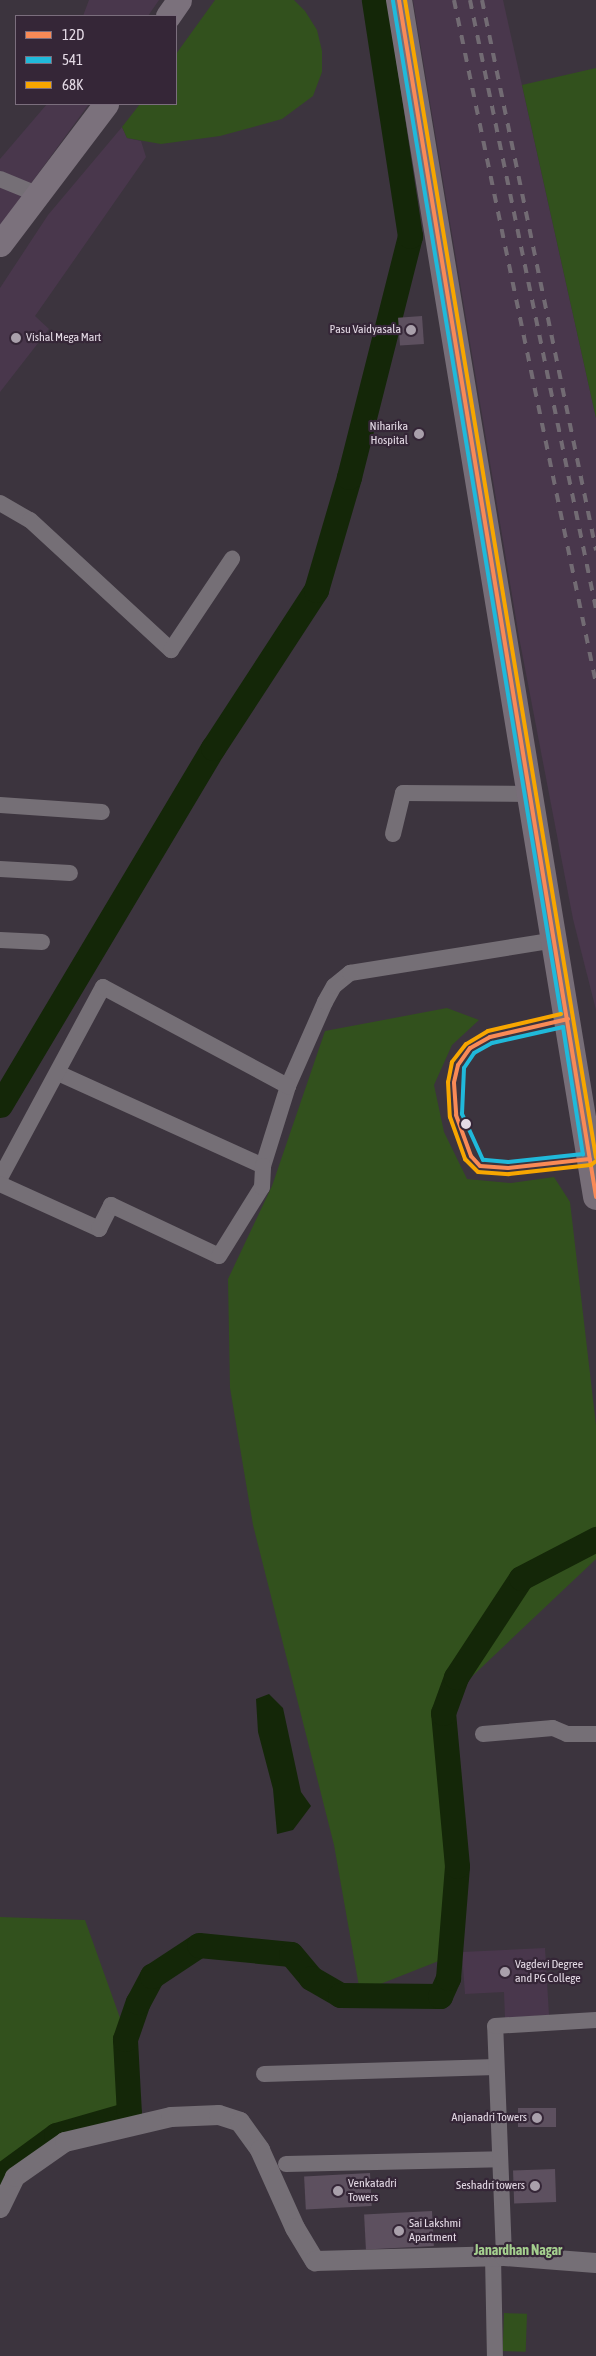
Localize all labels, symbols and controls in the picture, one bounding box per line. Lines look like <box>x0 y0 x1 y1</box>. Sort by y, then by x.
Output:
legend <box>15 15 178 105</box>
text: 12D <box>62 26 85 43</box>
text: 541 <box>62 51 83 68</box>
text: 68K <box>62 76 83 93</box>
place label: Pasu Vaidyasala <box>330 323 401 337</box>
marker: Pasu Vaidyasala <box>405 324 417 336</box>
place label: Vishal Mega Mart <box>26 331 101 345</box>
marker: Vishal Mega Mart <box>10 332 22 344</box>
place label: Niharika Hospital <box>370 420 408 448</box>
marker: Niharika Hospital <box>412 427 426 441</box>
unlabelled marker <box>461 1119 471 1129</box>
place label: Vagdevi Degree and PG College <box>515 1958 583 1986</box>
marker: Vagdevi Degree and PG College <box>499 1966 511 1978</box>
place label: Anjanadri Towers <box>452 2111 527 2125</box>
marker: Anjanadri Towers <box>531 2112 543 2124</box>
place label: Venkatadri Towers <box>348 2177 397 2205</box>
place label: Seshadri towers <box>456 2179 525 2193</box>
marker: Seshadri towers <box>529 2180 541 2192</box>
marker: Venkatadri Towers <box>332 2185 344 2197</box>
place label: Sai Lakshmi Apartment <box>409 2217 461 2245</box>
marker: Sai Lakshmi Apartment <box>393 2225 405 2237</box>
district label: Janardhan Nagar <box>474 2242 562 2258</box>

